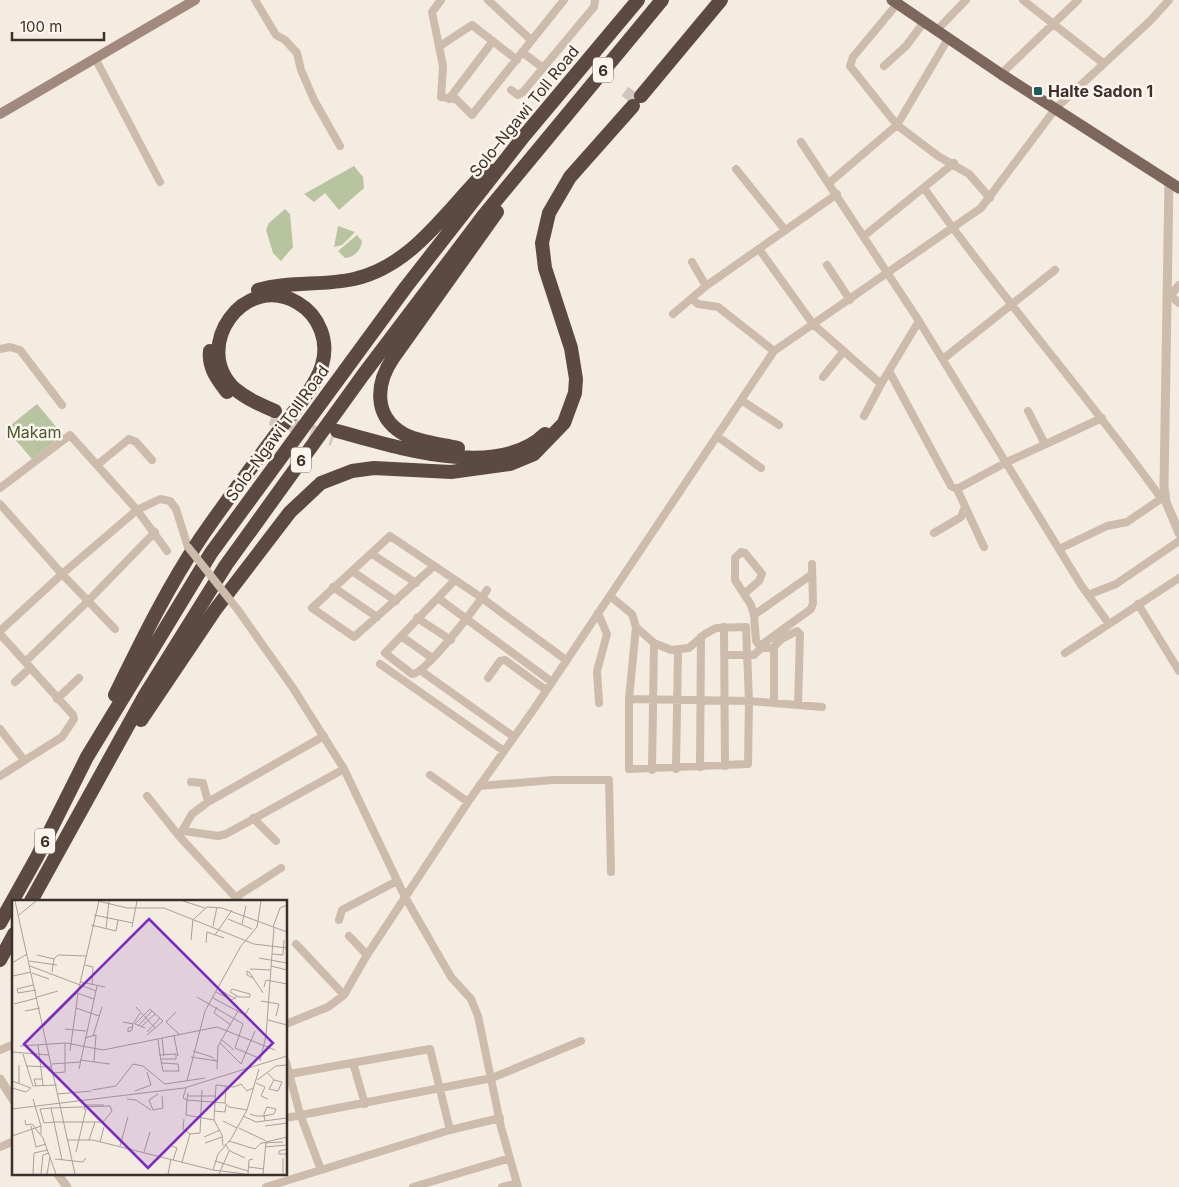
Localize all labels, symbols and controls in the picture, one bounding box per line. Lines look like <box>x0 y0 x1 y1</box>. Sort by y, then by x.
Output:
scale bar <box>12 10 105 42</box>
text: 100 m <box>20 17 62 36</box>
street label: Solo–Ngawi Toll Road <box>465 41 583 181</box>
road number: 6 <box>593 58 613 82</box>
place label: Halte Sadon 1 <box>1048 81 1153 101</box>
marker: Halte Sadon 1 <box>1032 85 1044 97</box>
street label: Solo–Ngawi Toll Road <box>221 361 333 505</box>
park label: Makam <box>6 422 62 442</box>
road number: 6 <box>291 448 311 472</box>
road number: 6 <box>35 828 55 854</box>
inset map <box>12 900 288 1174</box>

